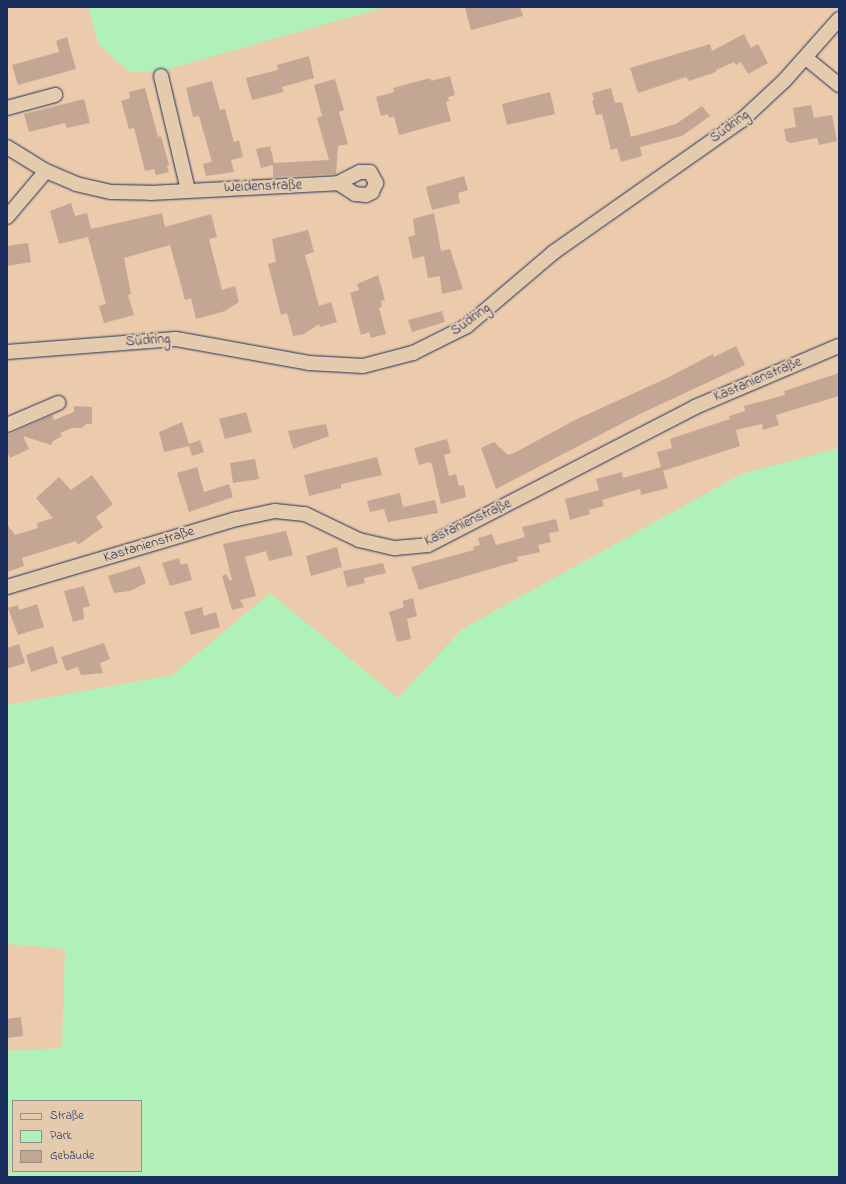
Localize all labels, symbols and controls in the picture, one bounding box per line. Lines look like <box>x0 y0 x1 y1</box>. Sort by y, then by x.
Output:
street label: Südring <box>707 107 753 147</box>
street label: Weidenstraße <box>224 177 302 197</box>
street label: Südring <box>448 300 494 340</box>
street label: Südring <box>125 331 171 351</box>
street label: Kastanienstraße <box>712 354 804 406</box>
street label: Kastanienstraße <box>422 496 514 550</box>
street label: Kastanienstraße <box>102 523 196 567</box>
legend <box>12 1100 142 1172</box>
text: Straße <box>50 1107 84 1125</box>
text: Park <box>50 1127 72 1145</box>
text: Gebäude <box>50 1147 94 1165</box>

